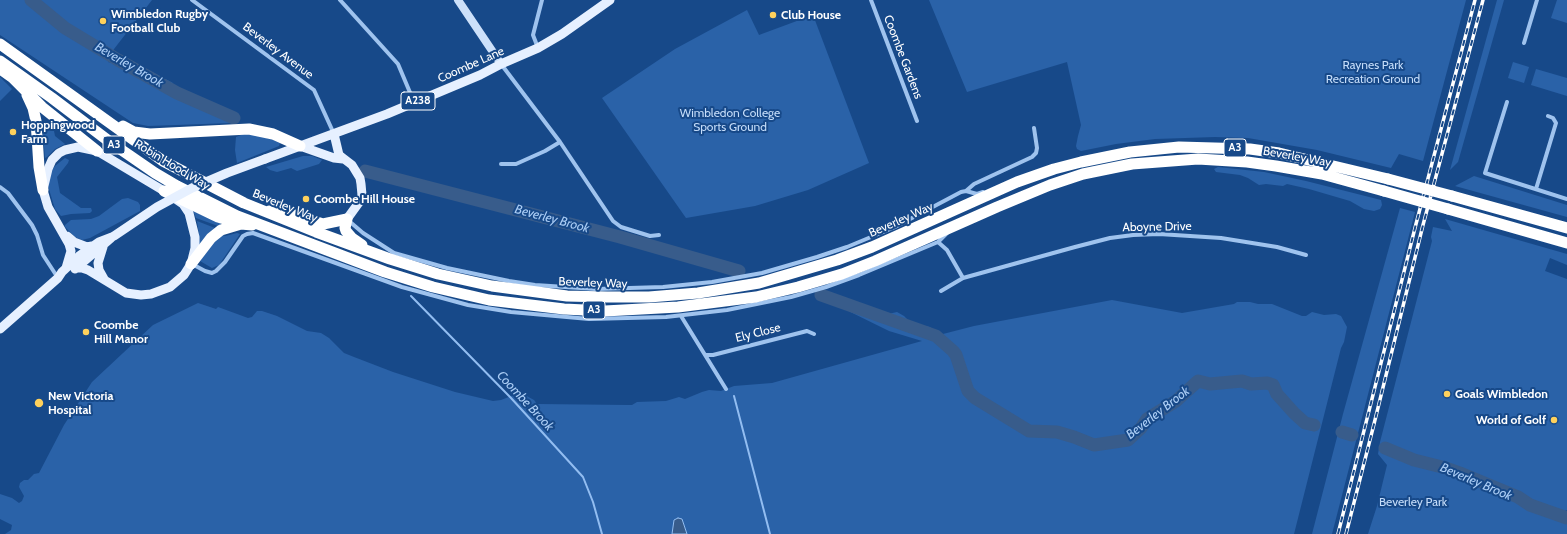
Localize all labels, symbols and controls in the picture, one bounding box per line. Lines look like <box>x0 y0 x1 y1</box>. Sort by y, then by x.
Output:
place label: Wimbledon Rugby Football Club <box>111 7 208 35</box>
place label: Club House <box>781 8 841 22</box>
marker: Club House <box>768 10 778 20</box>
street label: Coombe Gardens <box>880 13 926 101</box>
marker: Wimbledon Rugby Football Club <box>98 16 108 26</box>
street label: Beverley Avenue <box>240 20 316 82</box>
water label: Beverley Brook <box>92 39 166 91</box>
street label: Coombe Lane <box>436 44 506 86</box>
park label: Raynes Park Recreation Ground <box>1326 58 1420 86</box>
road number: A238 <box>401 92 435 110</box>
park label: Wimbledon College Sports Ground <box>680 106 780 134</box>
place label: Hoppingwood Farm <box>21 118 95 146</box>
marker: Hoppingwood Farm <box>8 127 18 137</box>
road number: A3 <box>103 136 125 154</box>
street label: Robin Hood Way <box>132 137 212 193</box>
road number: A3 <box>1224 139 1246 157</box>
street label: Beverley Way <box>1262 144 1332 170</box>
street label: Beverley Way <box>250 186 320 226</box>
place label: Coombe Hill House <box>314 192 415 206</box>
marker: Coombe Hill House <box>301 194 311 204</box>
street label: Beverley Way <box>867 199 935 241</box>
water label: Beverley Brook <box>513 202 591 236</box>
street label: Aboyne Drive <box>1122 219 1192 235</box>
street label: Beverley Way <box>558 275 628 291</box>
road number: A3 <box>583 301 605 319</box>
place label: Coombe Hill Manor <box>94 318 148 346</box>
street label: Ely Close <box>734 320 782 346</box>
marker: Coombe Hill Manor <box>81 327 91 337</box>
water label: Coombe Brook <box>493 368 557 434</box>
water label: Beverley Brook <box>1123 383 1193 443</box>
place label: Goals Wimbledon <box>1455 387 1548 401</box>
place label: New Victoria Hospital <box>48 389 113 417</box>
marker: Goals Wimbledon <box>1442 389 1452 399</box>
marker: New Victoria Hospital <box>33 397 45 409</box>
place label: World of Golf <box>1476 413 1546 427</box>
marker: World of Golf <box>1549 415 1559 425</box>
water label: Beverley Brook <box>1438 460 1514 504</box>
park label: Beverley Park <box>1379 495 1447 509</box>

